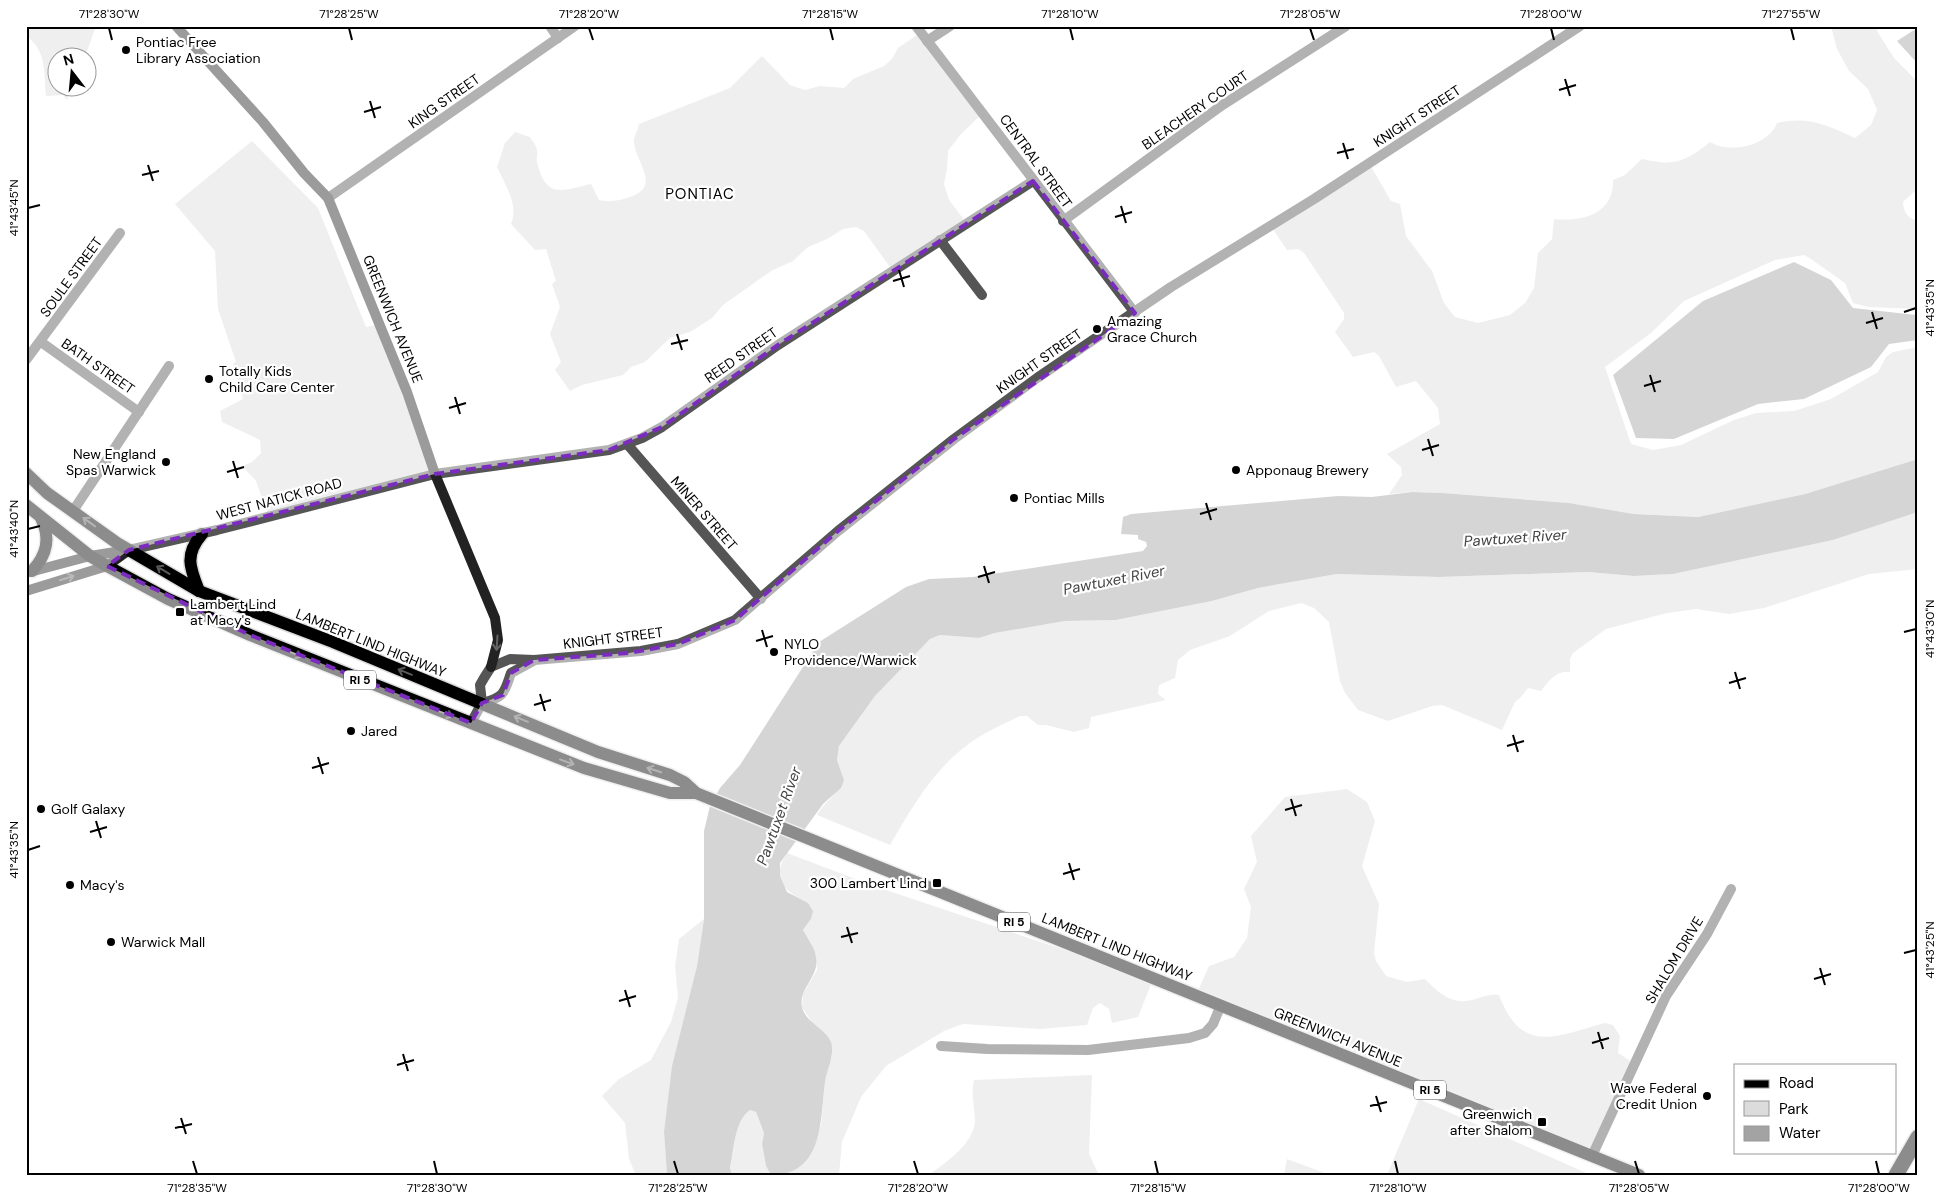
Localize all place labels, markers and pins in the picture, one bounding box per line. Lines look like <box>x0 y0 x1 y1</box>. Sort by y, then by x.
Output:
place label: Pontiac Free Library Association <box>136 33 261 67</box>
marker: Pontiac Free Library Association <box>120 44 132 56</box>
place label: Amazing Grace Church <box>1107 312 1197 346</box>
marker: Amazing Grace Church <box>1091 323 1103 335</box>
place label: Totally Kids Child Care Center <box>219 362 335 396</box>
marker: Totally Kids Child Care Center <box>203 373 215 385</box>
place label: New England Spas Warwick <box>66 445 156 479</box>
marker: New England Spas Warwick <box>160 456 172 468</box>
place label: Apponaug Brewery <box>1246 461 1369 479</box>
marker: Apponaug Brewery <box>1230 464 1242 476</box>
place label: Pontiac Mills <box>1024 489 1105 507</box>
marker: Pontiac Mills <box>1008 492 1020 504</box>
place label: Lambert Lind at Macy's <box>190 595 276 629</box>
marker: Lambert Lind at Macy's <box>174 606 186 618</box>
place label: NYLO Providence/Warwick <box>784 635 917 669</box>
marker: NYLO Providence/Warwick <box>768 646 780 658</box>
place label: Jared <box>361 722 397 740</box>
marker: Jared <box>345 725 357 737</box>
place label: Golf Galaxy <box>51 800 125 818</box>
marker: Golf Galaxy <box>35 803 47 815</box>
place label: 300 Lambert Lind <box>810 874 927 892</box>
place label: Macy's <box>80 876 124 894</box>
marker: 300 Lambert Lind <box>931 877 943 889</box>
marker: Macy's <box>64 879 76 891</box>
place label: Warwick Mall <box>121 933 205 951</box>
marker: Warwick Mall <box>105 936 117 948</box>
place label: Wave Federal Credit Union <box>1610 1079 1697 1113</box>
marker: Wave Federal Credit Union <box>1701 1090 1713 1102</box>
place label: Greenwich after Shalom <box>1450 1105 1532 1139</box>
marker: Greenwich after Shalom <box>1536 1116 1548 1128</box>

